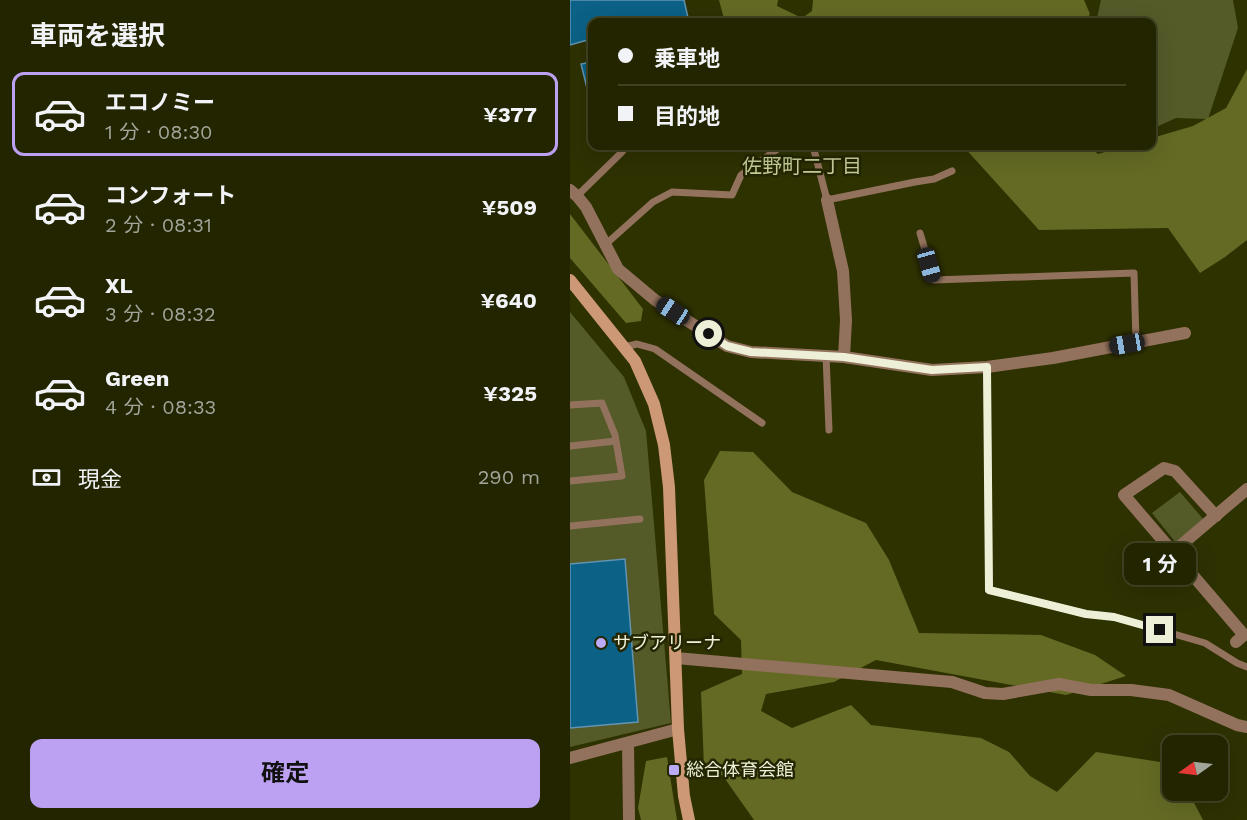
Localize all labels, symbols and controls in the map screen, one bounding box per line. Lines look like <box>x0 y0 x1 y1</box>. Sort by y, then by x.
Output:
text: 車両を選択 <box>30 20 165 52</box>
text: 乗車地 <box>654 46 720 71</box>
icon: car <box>33 87 87 141</box>
text: エコノミー <box>105 90 215 115</box>
text: ¥377 <box>483 102 537 127</box>
text: 目的地 <box>654 104 720 129</box>
text: 1 分 · 08:30 <box>105 120 213 144</box>
district label: 佐野町二丁目 <box>742 154 862 178</box>
icon: car <box>33 180 87 234</box>
text: コンフォート <box>105 183 236 208</box>
text: ¥509 <box>482 195 537 220</box>
text: 2 分 · 08:31 <box>105 213 212 237</box>
car <box>915 245 943 285</box>
icon: car <box>33 273 87 327</box>
text: XL <box>105 273 133 298</box>
text: ¥640 <box>480 288 537 313</box>
car <box>653 294 693 328</box>
text: 3 分 · 08:32 <box>105 302 216 326</box>
route start <box>695 320 722 347</box>
car <box>1108 332 1146 356</box>
icon: car <box>33 366 87 420</box>
text: Green <box>105 366 169 391</box>
text: ¥325 <box>483 381 537 406</box>
text: 4 分 · 08:33 <box>105 395 216 419</box>
icon: cash <box>30 461 63 494</box>
text: 290 m <box>478 465 540 489</box>
text: 現金 <box>78 467 122 492</box>
callout: 1 分 <box>1124 543 1196 585</box>
text: 1 分 <box>1143 552 1177 576</box>
route end <box>1146 616 1173 643</box>
place label: サブアリーナ <box>613 632 721 653</box>
marker: サブアリーナ <box>594 636 608 650</box>
north arrow <box>1162 735 1228 801</box>
map controls <box>1162 735 1228 801</box>
button: 確定 <box>30 739 540 808</box>
place label: 総合体育会館 <box>686 759 794 780</box>
marker: 総合体育会館 <box>667 763 681 777</box>

